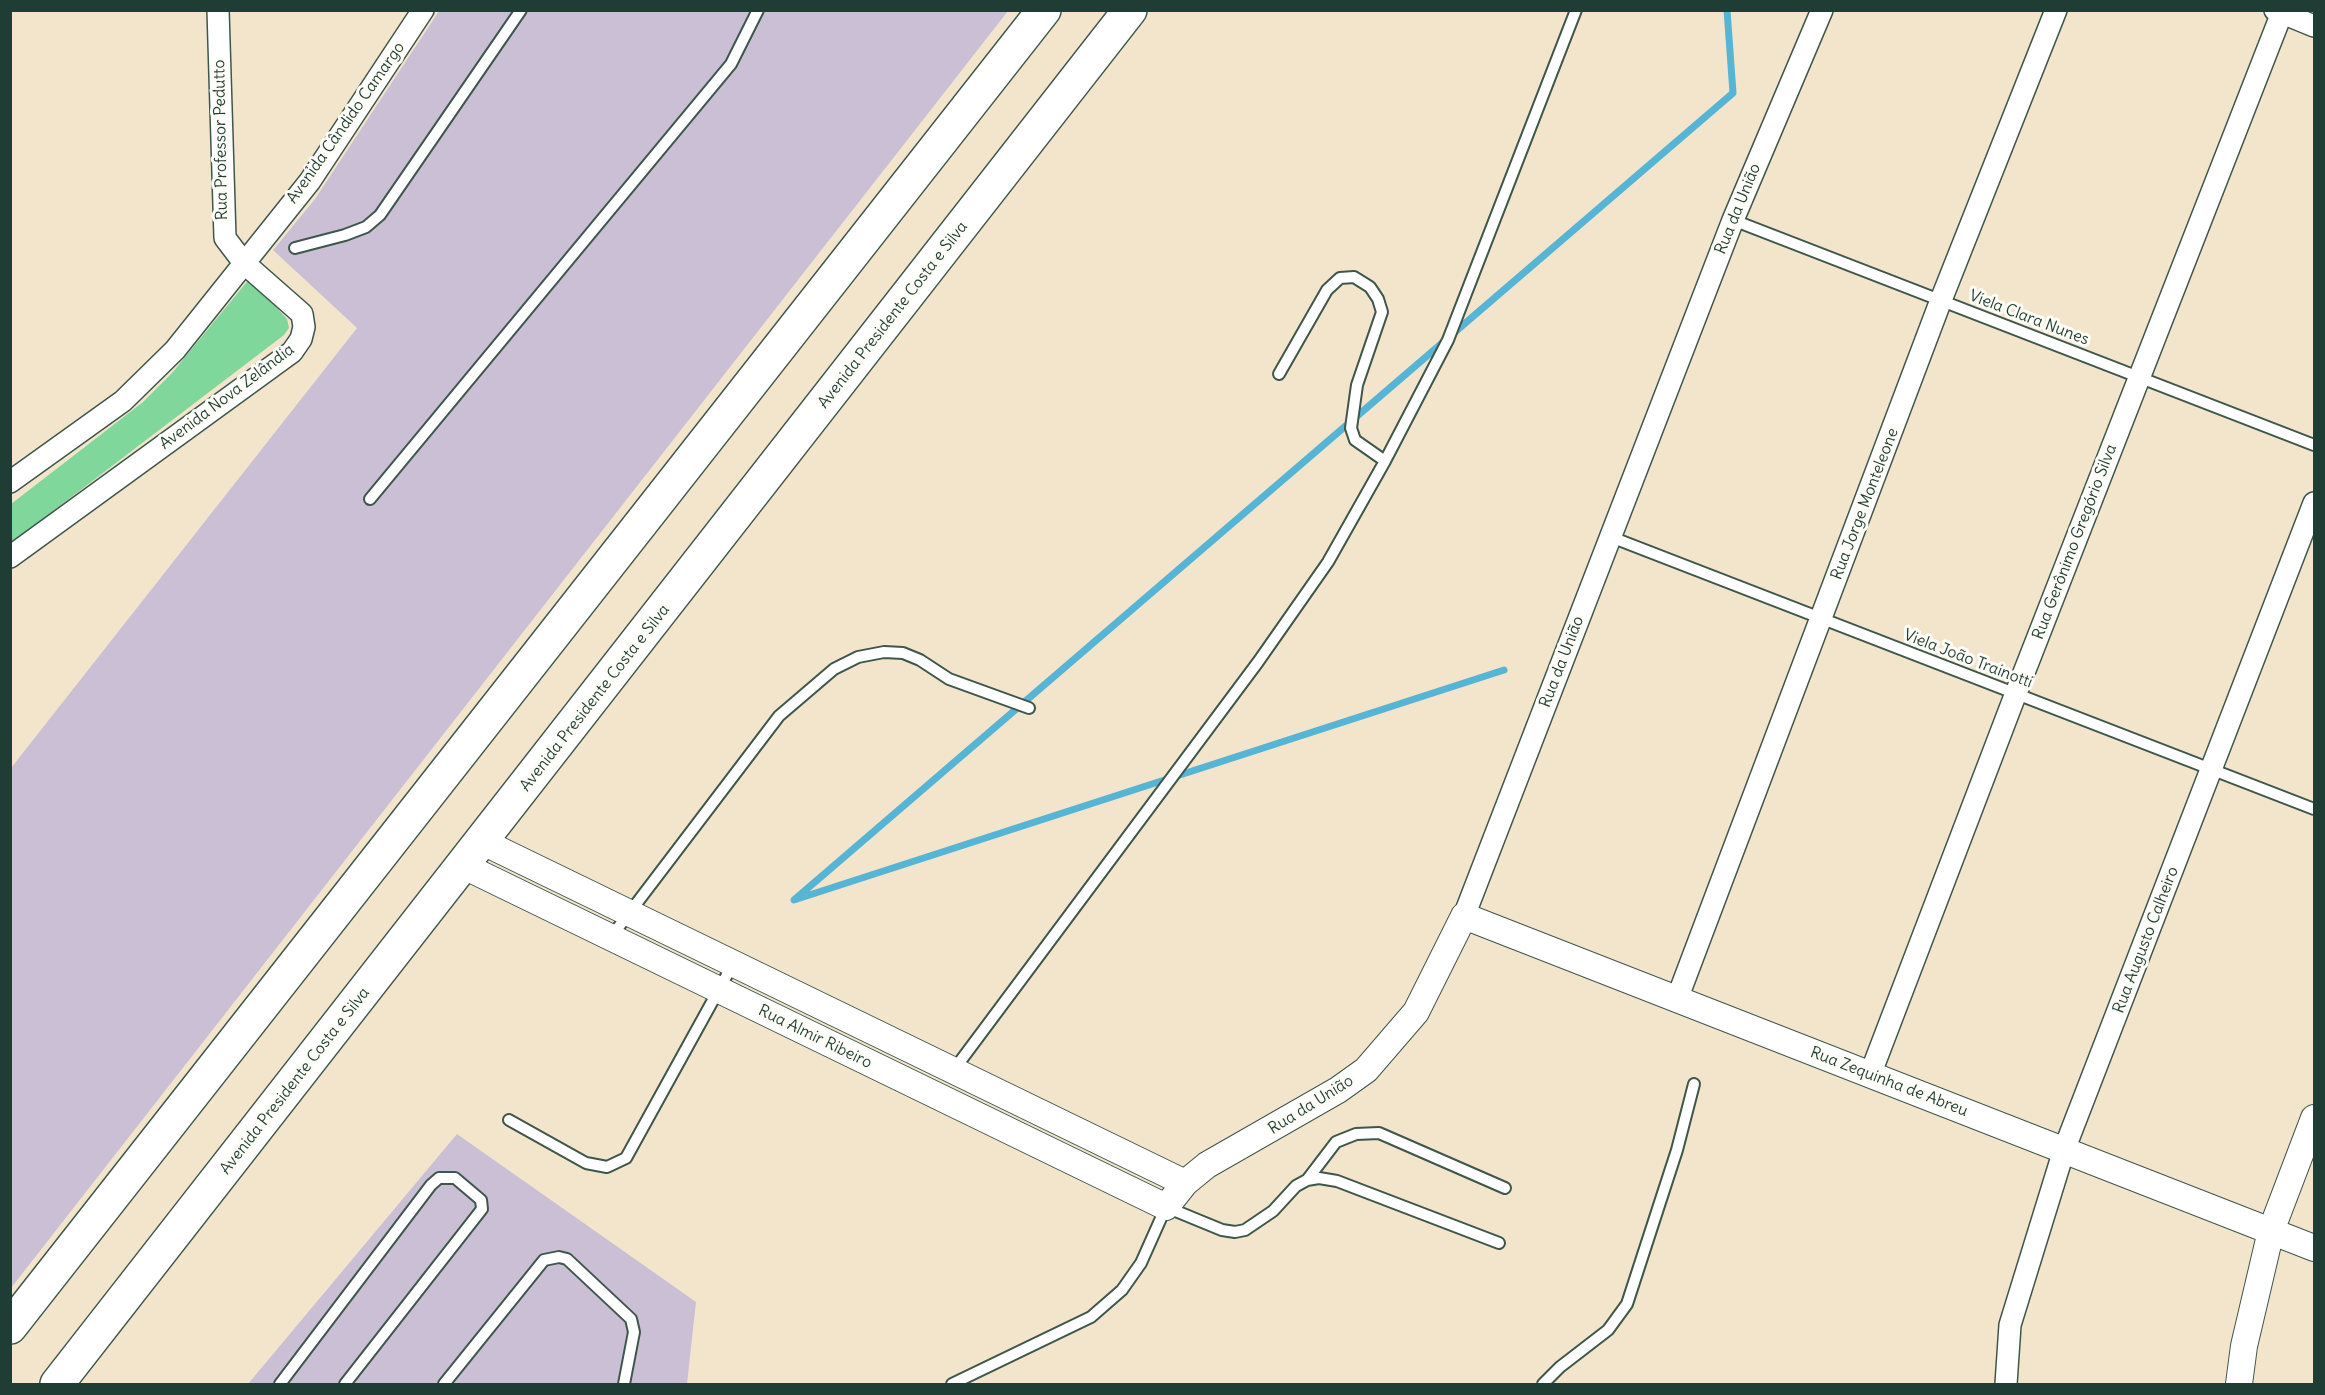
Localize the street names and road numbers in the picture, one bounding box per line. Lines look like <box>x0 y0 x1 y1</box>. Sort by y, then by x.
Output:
street label: Avenida Cândido Camargo <box>283 39 409 207</box>
street label: Rua Professor Pedutto <box>210 59 232 221</box>
street label: Rua da União <box>1711 161 1765 257</box>
street label: Avenida Presidente Costa e Silva <box>814 218 972 412</box>
street label: Viela Clara Nunes <box>1966 286 2092 350</box>
street label: Avenida Nova Zelândia <box>156 340 298 454</box>
street label: Rua Jorge Monteleone <box>1827 425 1903 583</box>
street label: Rua Gerônimo Gregório Silva <box>2029 442 2121 642</box>
street label: Avenida Presidente Costa e Silva <box>516 601 674 795</box>
street label: Rua da União <box>1536 614 1588 710</box>
street label: Viela João Trainotti <box>1901 626 2035 692</box>
street label: Rua Augusto Calheiro <box>2109 864 2183 1016</box>
street label: Avenida Presidente Costa e Silva <box>216 984 374 1178</box>
street label: Rua Almir Ribeiro <box>755 1001 875 1073</box>
street label: Rua Zequinha de Abreu <box>1807 1043 1971 1121</box>
street label: Rua da União <box>1265 1071 1357 1139</box>

